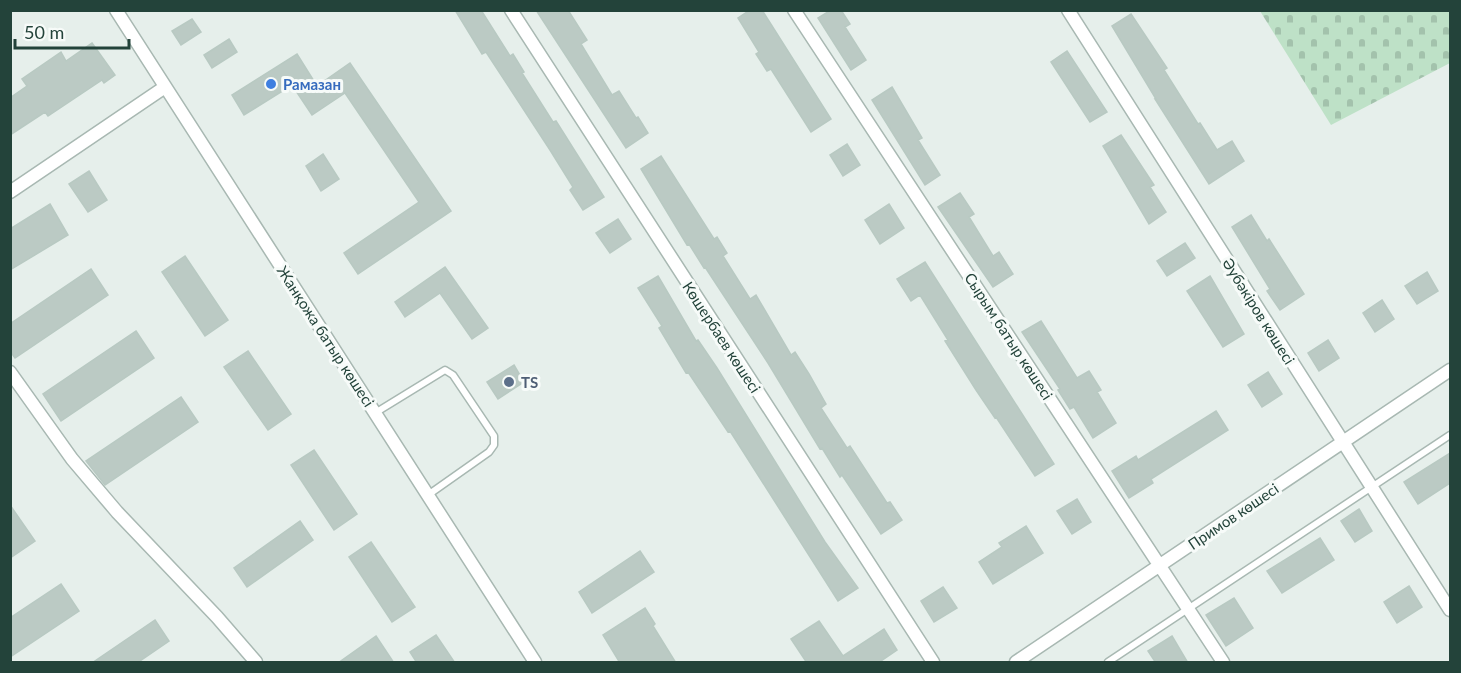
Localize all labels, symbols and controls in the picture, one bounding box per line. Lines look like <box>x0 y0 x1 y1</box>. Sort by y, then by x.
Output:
scale bar <box>15 12 129 50</box>
text: 50 m <box>24 21 64 43</box>
place label: Рамазан <box>283 75 341 93</box>
marker: Рамазан <box>264 77 278 91</box>
street label: Әубәкіров көшесі <box>1219 255 1299 367</box>
street label: Жанқожа батыр көшесі <box>274 262 378 410</box>
street label: Сырым батыр көшесі <box>961 269 1057 403</box>
street label: Көшербаев көшесі <box>679 278 765 396</box>
place label: TS <box>521 373 538 391</box>
marker: TS <box>502 375 516 389</box>
street label: Примов көшесі <box>1184 479 1282 553</box>

